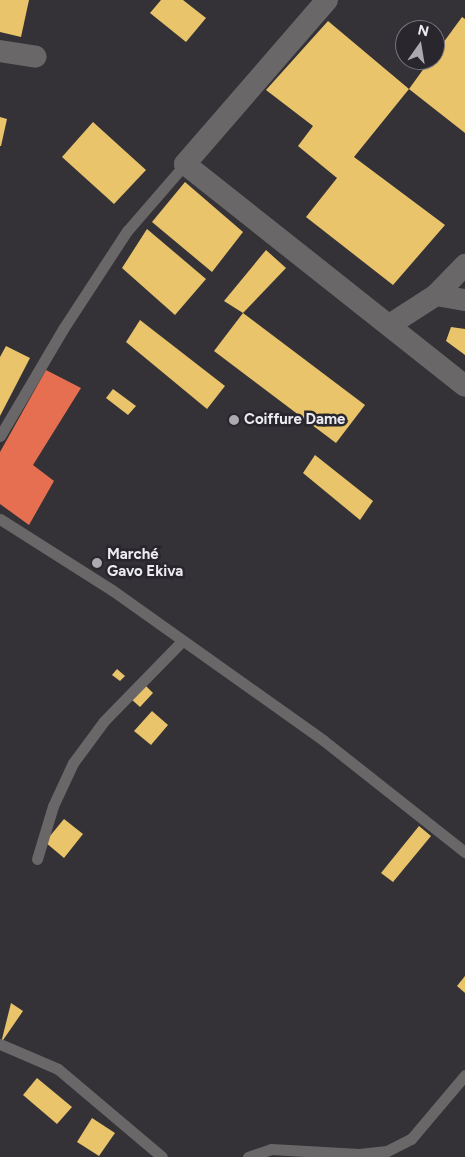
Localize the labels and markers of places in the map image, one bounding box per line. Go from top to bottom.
place label: Coiffure Dame [244,411,345,429]
marker: Coiffure Dame [228,414,240,426]
place label: Marché Gavo Ekiva [107,545,183,580]
marker: Marché Gavo Ekiva [91,557,103,569]

